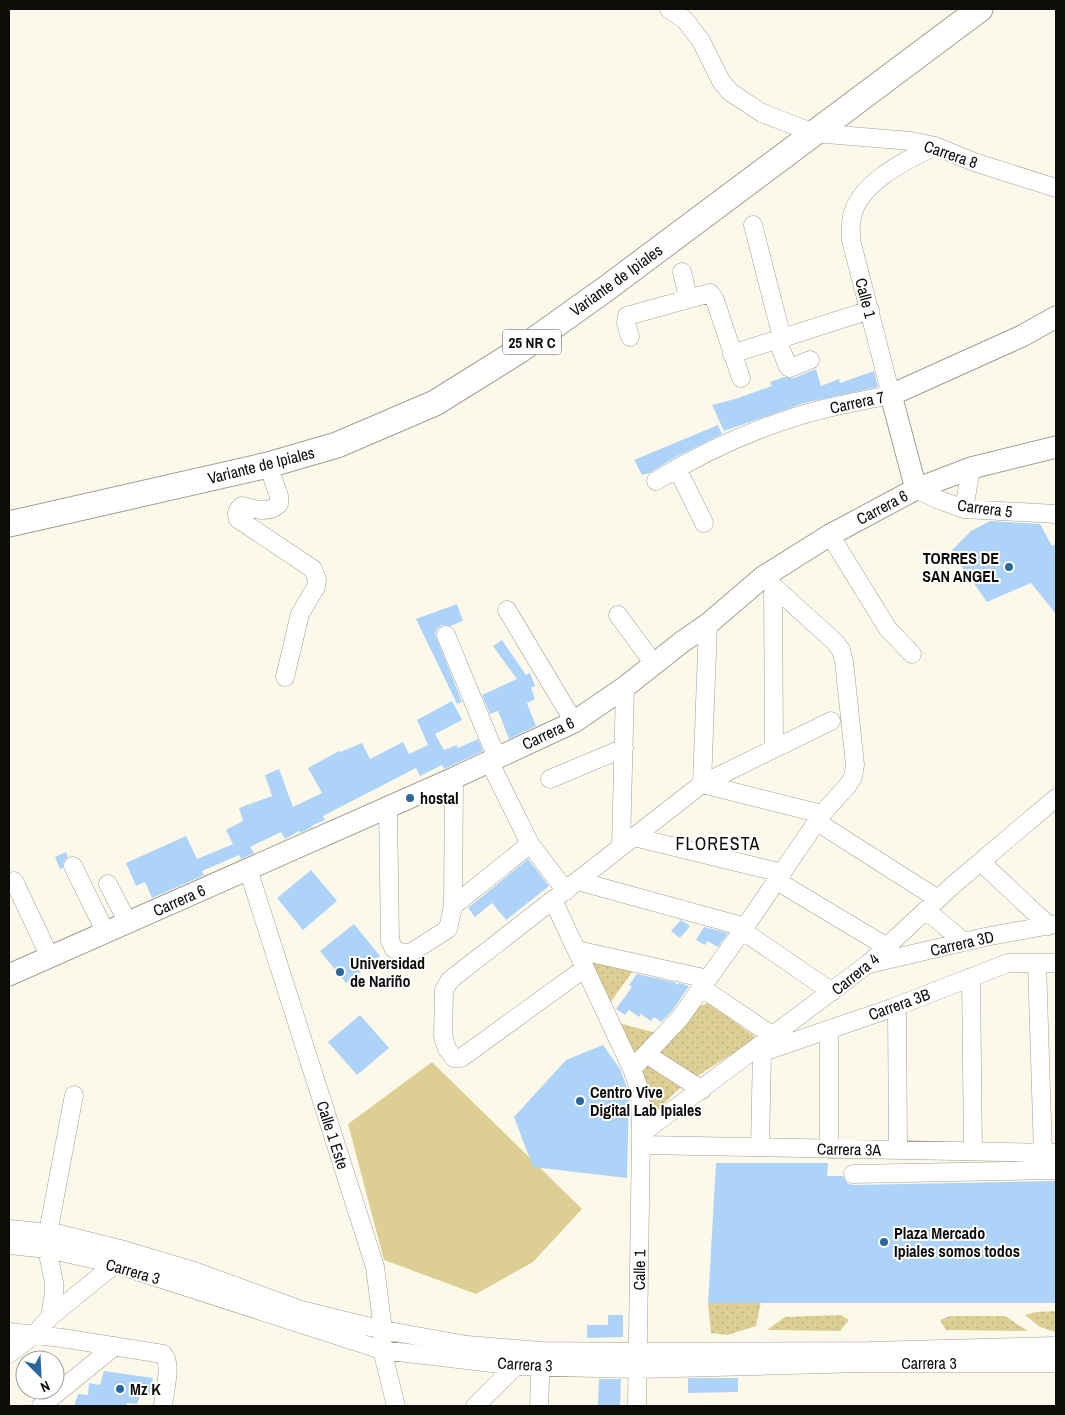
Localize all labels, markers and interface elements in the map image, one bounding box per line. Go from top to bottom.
street label: Carrera 8 [921,135,981,173]
street label: Variante de Ipiales [565,239,667,321]
street label: Calle 1 [850,275,882,321]
road number: 25 NR C [503,330,561,354]
street label: Carrera 7 [828,385,886,419]
street label: Variante de Ipiales [205,441,317,489]
street label: Carrera 6 [852,484,912,530]
street label: Carrera 5 [956,494,1014,522]
place label: TORRES DE SAN ANGEL [922,547,999,587]
marker: TORRES DE SAN ANGEL [1003,561,1015,573]
street label: Carrera 6 [518,711,578,755]
place label: hostal [420,787,459,809]
marker: hostal [404,792,416,804]
district label: FLORESTA [676,831,760,856]
street label: Carrera 6 [149,879,209,921]
street label: Carrera 3D [928,925,996,961]
street label: Carrera 4 [827,948,883,1000]
place label: Universidad de Nariño [350,952,425,992]
marker: Universidad de Nariño [334,966,346,978]
street label: Carrera 3B [865,983,933,1025]
place label: Centro Vive Digital Lab Ipiales [590,1081,702,1121]
marker: Centro Vive Digital Lab Ipiales [574,1095,586,1107]
street label: Calle 1 Este [312,1098,354,1172]
street label: Carrera 3A [817,1137,882,1161]
place label: Plaza Mercado Ipiales somos todos [894,1222,1020,1262]
marker: Plaza Mercado Ipiales somos todos [878,1236,890,1248]
street label: Calle 1 [628,1249,650,1291]
street label: Carrera 3 [103,1253,163,1289]
north arrow [15,1350,65,1400]
street label: Carrera 3 [497,1352,553,1376]
street label: Carrera 3 [901,1352,957,1374]
text: N [38,1377,53,1397]
place label: Mz K [130,1378,161,1400]
marker: Mz K [114,1383,126,1395]

